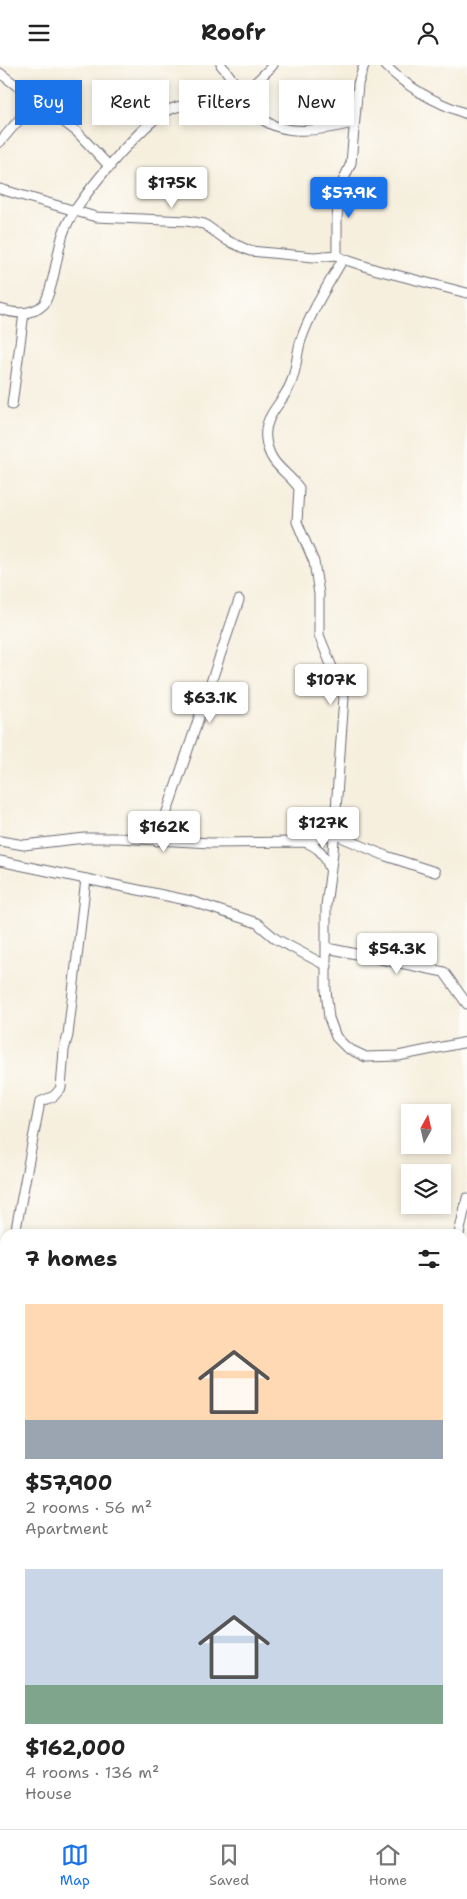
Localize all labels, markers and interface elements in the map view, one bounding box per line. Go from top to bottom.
text: Roofr [201,18,266,47]
icon: menu [25,19,53,47]
icon: person [414,19,442,47]
chip: Buy [15,80,82,125]
chip: Rent [92,80,169,125]
chip: Filters [179,80,269,125]
chip: New [279,80,354,125]
pin: $175K [137,167,207,209]
text: $175K [147,172,197,193]
pin: $57.9K [308,177,390,219]
text: $57.9K [321,182,377,203]
pin: $107K [296,663,366,706]
text: $107K [306,669,356,690]
pin: $63.1K [169,681,251,724]
text: $63.1K [183,687,237,708]
pin: $127K [288,807,358,849]
pin: $162K [129,811,199,853]
text: $127K [298,812,348,833]
text: $162K [139,816,189,837]
pin: $54.3K [356,933,438,975]
text: $54.3K [368,938,426,959]
north arrow [401,1104,451,1154]
map controls [401,1104,451,1214]
button: layers [401,1164,451,1214]
text: 7 homes [25,1245,117,1273]
icon: filters [415,1245,443,1273]
icon: home [189,1337,279,1427]
text: $57,900 [25,1469,112,1497]
text: 2 rooms · 56 m² [25,1497,152,1518]
text: Apartment [25,1518,108,1539]
icon: home [189,1602,279,1692]
text: $162,000 [25,1734,126,1762]
text: 4 rooms · 136 m² [25,1762,159,1783]
text: House [25,1783,72,1804]
tab: Map [60,1841,90,1889]
tab: Saved [209,1841,249,1889]
tab: Home [369,1841,407,1889]

